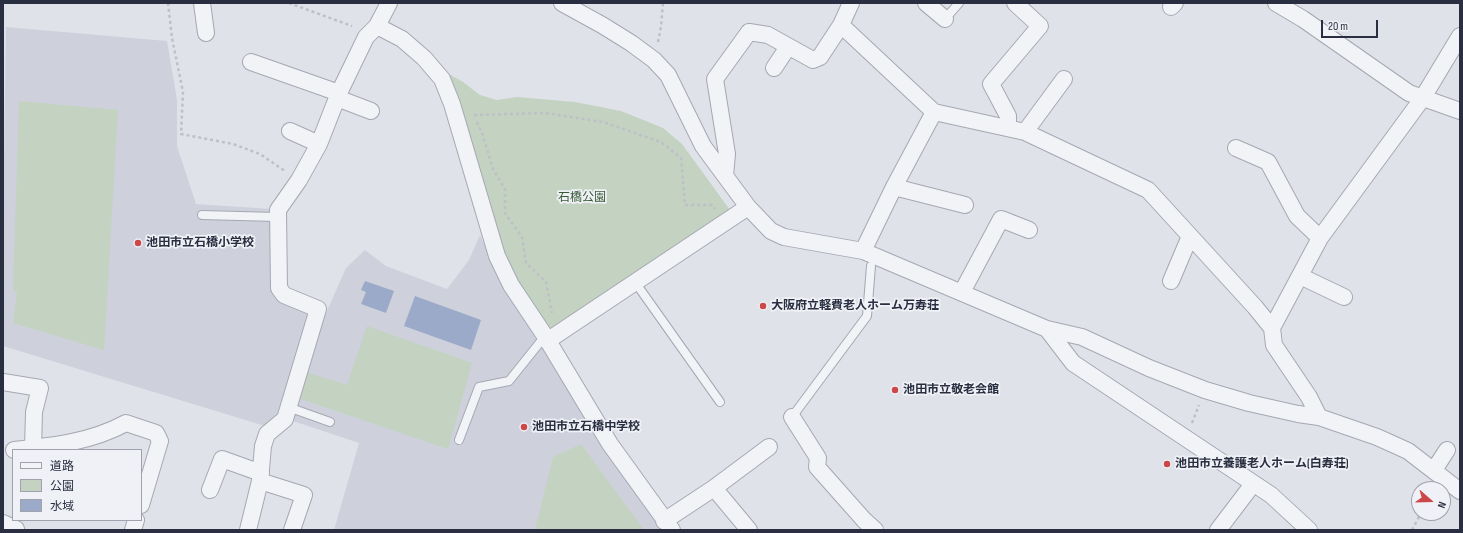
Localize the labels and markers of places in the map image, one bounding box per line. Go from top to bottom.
place label: 池田市立石橋小学校 [146,236,254,250]
marker: 池田市立石橋小学校 [133,238,143,248]
place label: 大阪府立軽費老人ホーム万寿荘 [771,299,939,313]
marker: 大阪府立軽費老人ホーム万寿荘 [758,301,768,311]
place label: 池田市立敬老会館 [903,383,999,397]
marker: 池田市立敬老会館 [890,385,900,395]
place label: 池田市立石橋中学校 [532,420,640,434]
marker: 池田市立石橋中学校 [519,422,529,432]
place label: 池田市立養護老人ホーム(白寿荘) [1175,457,1349,471]
marker: 池田市立養護老人ホーム(白寿荘) [1162,459,1172,469]

